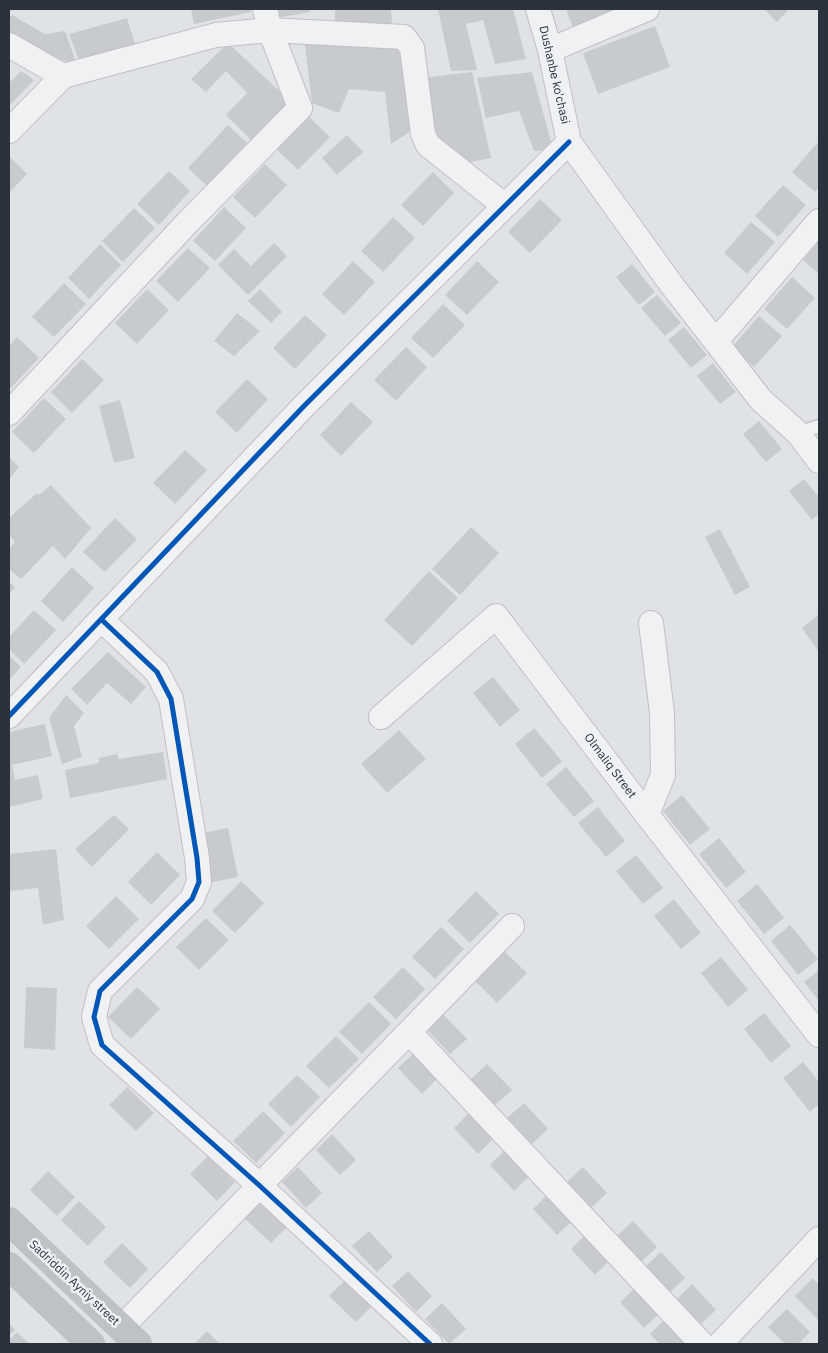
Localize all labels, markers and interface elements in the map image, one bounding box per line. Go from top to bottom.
street label: Dushanbe ko'chasi [536,24,572,126]
street label: Olmaliq Street [581,731,639,801]
street label: Sadriddin Ayniy street [26,1237,122,1329]

